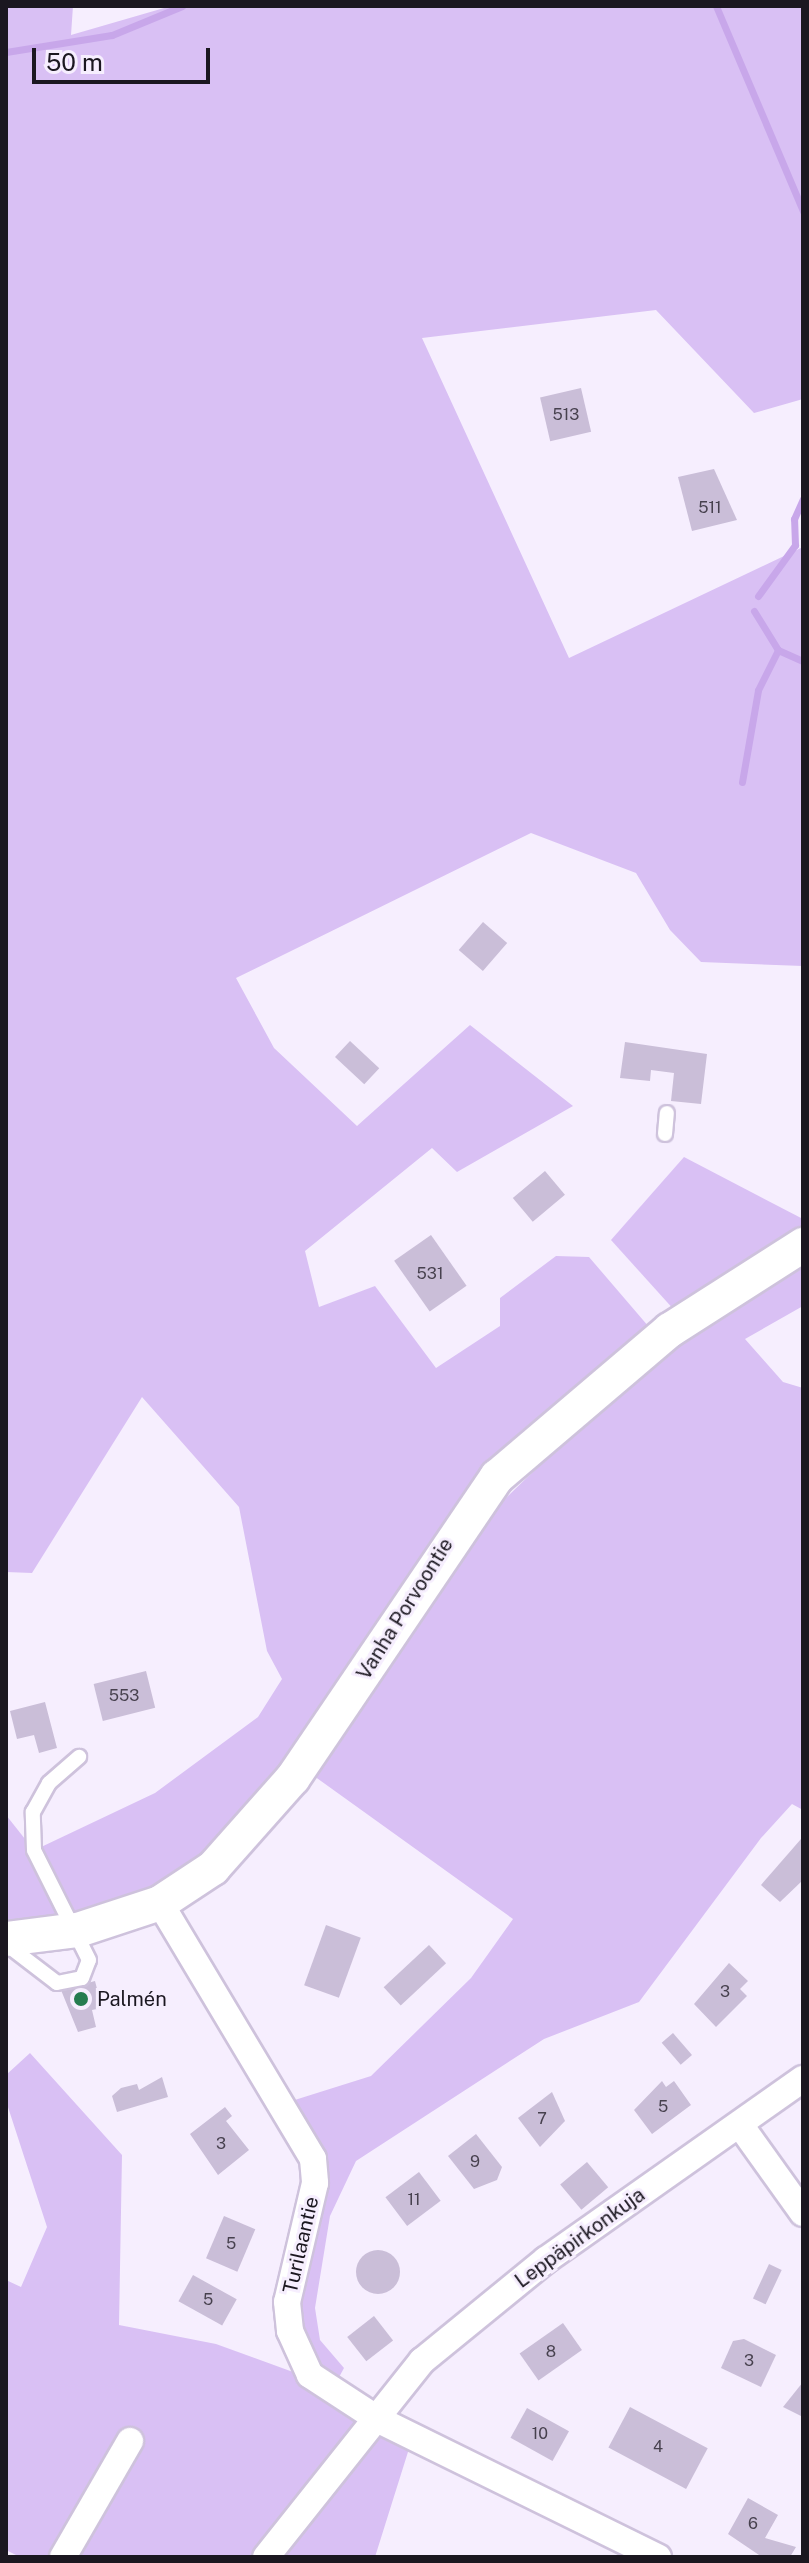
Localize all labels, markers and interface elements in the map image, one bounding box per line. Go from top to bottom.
scale bar [36,32,214,82]
text: 50 m [46,48,103,76]
house number: 513 [553,405,579,425]
house number: 511 [698,498,722,518]
house number: 531 [417,1264,443,1284]
street label: Vanha Porvoontie [352,1534,458,1684]
house number: 553 [109,1686,139,1706]
house number: 3 [720,1982,730,2002]
place label: Palmén [97,1987,167,2011]
marker: Palmén [72,1990,90,2008]
house number: 5 [658,2097,668,2117]
house number: 7 [537,2109,547,2129]
house number: 3 [216,2134,226,2154]
house number: 9 [470,2152,480,2172]
street label: Leppäpirkonkuja [510,2183,650,2293]
house number: 11 [407,2190,421,2210]
street label: Turilaantie [278,2194,324,2296]
house number: 5 [226,2234,236,2254]
house number: 5 [203,2290,213,2310]
house number: 8 [546,2342,556,2362]
house number: 3 [744,2351,754,2371]
house number: 10 [532,2424,548,2444]
house number: 4 [653,2437,663,2457]
house number: 6 [748,2514,758,2534]

